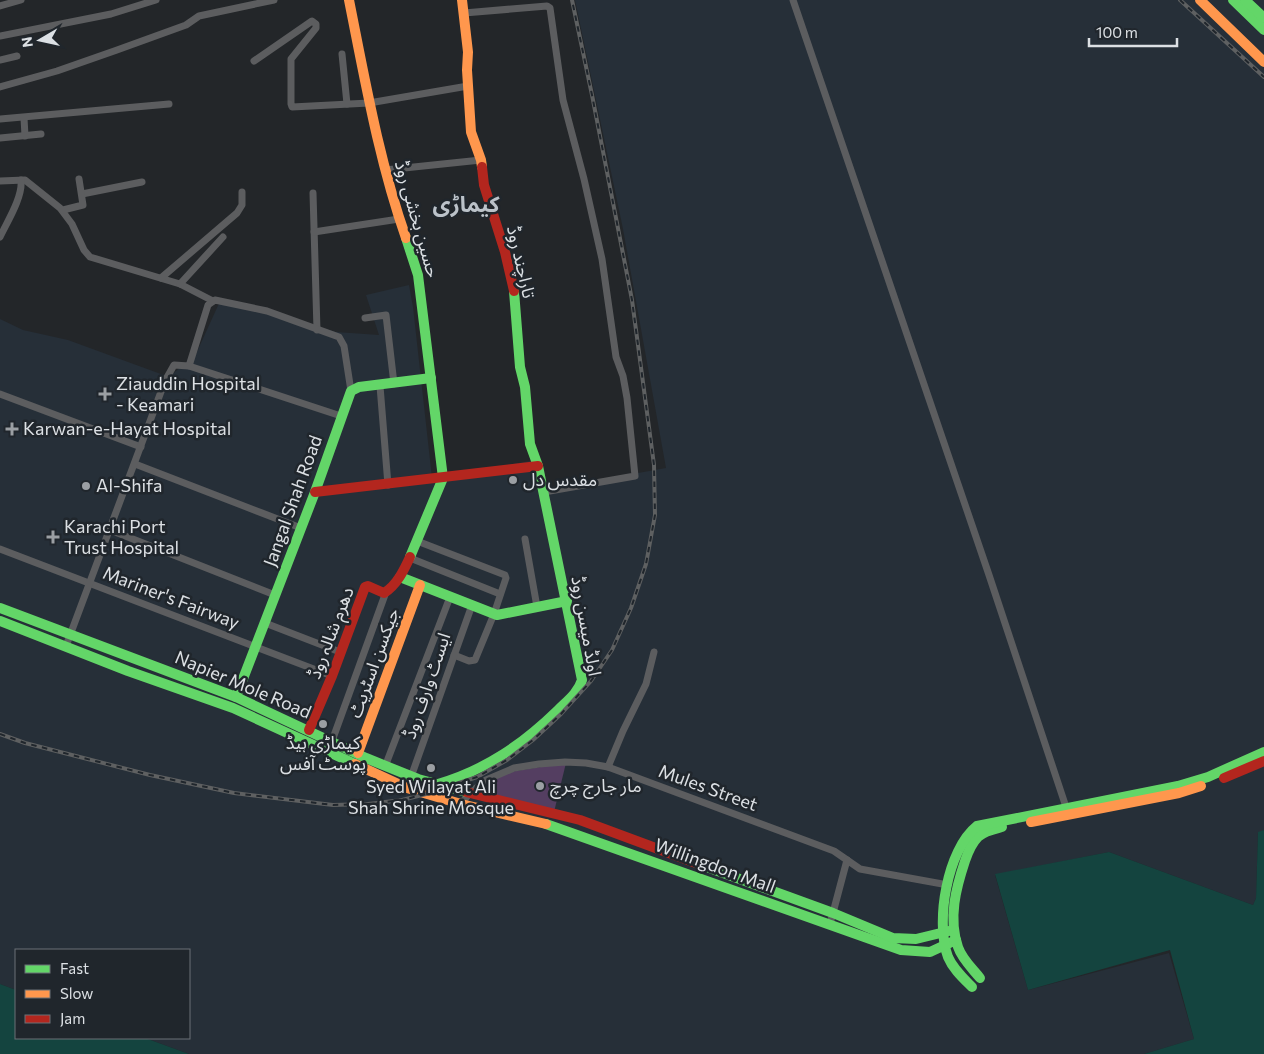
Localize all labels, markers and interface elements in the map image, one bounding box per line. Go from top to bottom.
north arrow [15,15,65,65]
scale bar [1089,15,1176,47]
text: 100 m [1096,23,1138,41]
text: N [17,36,36,49]
street label: حسین بخشی روڈ [390,158,445,280]
district label: کیماڑی [433,190,500,218]
street label: تاراچند روڈ [502,223,541,301]
place label: Ziauddin Hospital - Keamari [116,372,260,415]
marker: Ziauddin Hospital - Keamari [98,387,112,401]
place label: Karwan-e-Hayat Hospital [23,417,231,439]
marker: Karwan-e-Hayat Hospital [5,422,19,436]
street label: Jangal Shah Road [258,432,326,569]
place label: مقدس دل [523,468,597,491]
place label: Al-Shifa [96,474,162,496]
marker: مقدس دل [507,474,519,486]
marker: Al-Shifa [80,480,92,492]
place label: Karachi Port Trust Hospital [64,515,179,558]
marker: Karachi Port Trust Hospital [46,530,60,544]
street label: Mariner's Fairway [100,561,243,633]
street label: اولڈ میسن روڈ [566,574,607,678]
street label: دھرم شالہ روڈ [302,584,361,683]
street label: جیکسن اسٹریٹ [343,605,404,721]
street label: ایسٹ وارف روڈ [398,630,455,742]
street label: Napier Mole Road [172,645,315,723]
marker: کیماڑی ہیڈ پوسٹ آفس [317,718,329,730]
place label: کیماڑی ہیڈ پوسٹ آفس [280,731,366,775]
street label: Mules Street [656,759,761,815]
marker: Syed Wilayat Ali Shah Shrine Mosque [425,762,437,774]
place label: مار جارج چرچ [550,774,642,799]
place label: Syed Wilayat Ali Shah Shrine Mosque [348,775,514,818]
marker: مار جارج چرچ [534,780,546,792]
street label: Willingdon Mall [652,833,779,897]
legend [15,949,190,1039]
text: Fast [60,959,89,977]
text: Slow [60,984,93,1002]
text: Jam [60,1009,85,1027]

